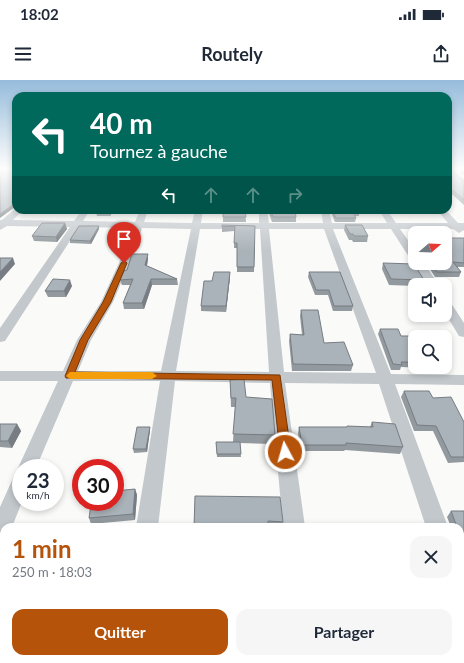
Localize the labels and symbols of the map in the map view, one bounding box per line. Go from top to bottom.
pin [107,222,141,263]
north arrow [408,226,452,270]
position arrow [264,431,306,473]
speed limit sign: 30 [72,459,124,511]

